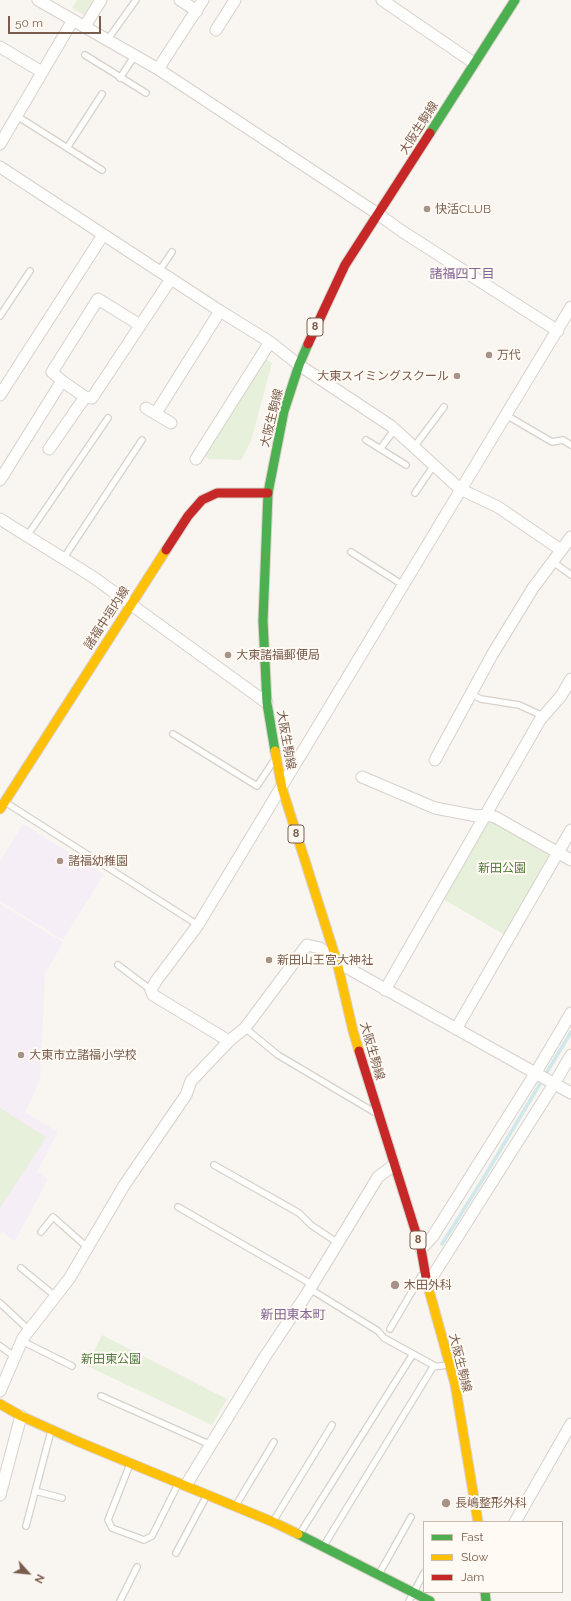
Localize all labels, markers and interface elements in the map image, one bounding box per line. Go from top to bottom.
scale bar [10,8,103,34]
text: 50 m [15,16,43,30]
street label: 大阪生駒線 [397,99,441,157]
place label: 快活CLUB [435,202,491,216]
marker: 快活CLUB [422,204,432,214]
district label: 諸福四丁目 [430,266,494,282]
road number: 8 [307,318,323,336]
place label: 万代 [497,348,521,362]
marker: 万代 [484,350,494,360]
place label: 大東スイミングスクール [317,369,449,383]
marker: 大東スイミングスクール [452,371,462,381]
street label: 大阪生駒線 [258,387,286,449]
street label: 諸福中垣内線 [81,584,133,652]
place label: 大東諸福郵便局 [236,648,320,662]
marker: 大東諸福郵便局 [223,650,233,660]
street label: 大阪生駒線 [274,709,298,771]
road number: 8 [288,825,304,843]
place label: 諸福幼稚園 [68,854,128,868]
marker: 諸福幼稚園 [55,856,65,866]
park label: 新田公園 [478,861,526,875]
place label: 新田山王宮大神社 [277,953,373,967]
marker: 新田山王宮大神社 [264,955,274,965]
street label: 大阪生駒線 [357,1020,387,1082]
place label: 大東市立諸福小学校 [29,1048,137,1062]
marker: 大東市立諸福小学校 [16,1050,26,1060]
road number: 8 [410,1231,426,1249]
place label: 木田外科 [404,1278,452,1292]
marker: 木田外科 [389,1279,401,1291]
district label: 新田東本町 [261,1307,325,1323]
street label: 大阪生駒線 [446,1332,474,1394]
park label: 新田東公園 [81,1352,141,1366]
place label: 長嶋整形外科 [455,1496,527,1510]
marker: 長嶋整形外科 [440,1497,452,1509]
legend [423,1521,563,1593]
text: Fast [461,1530,484,1544]
text: Slow [461,1550,488,1564]
north arrow [8,1553,48,1593]
text: Jam [461,1570,484,1584]
text: N [31,1572,47,1585]

